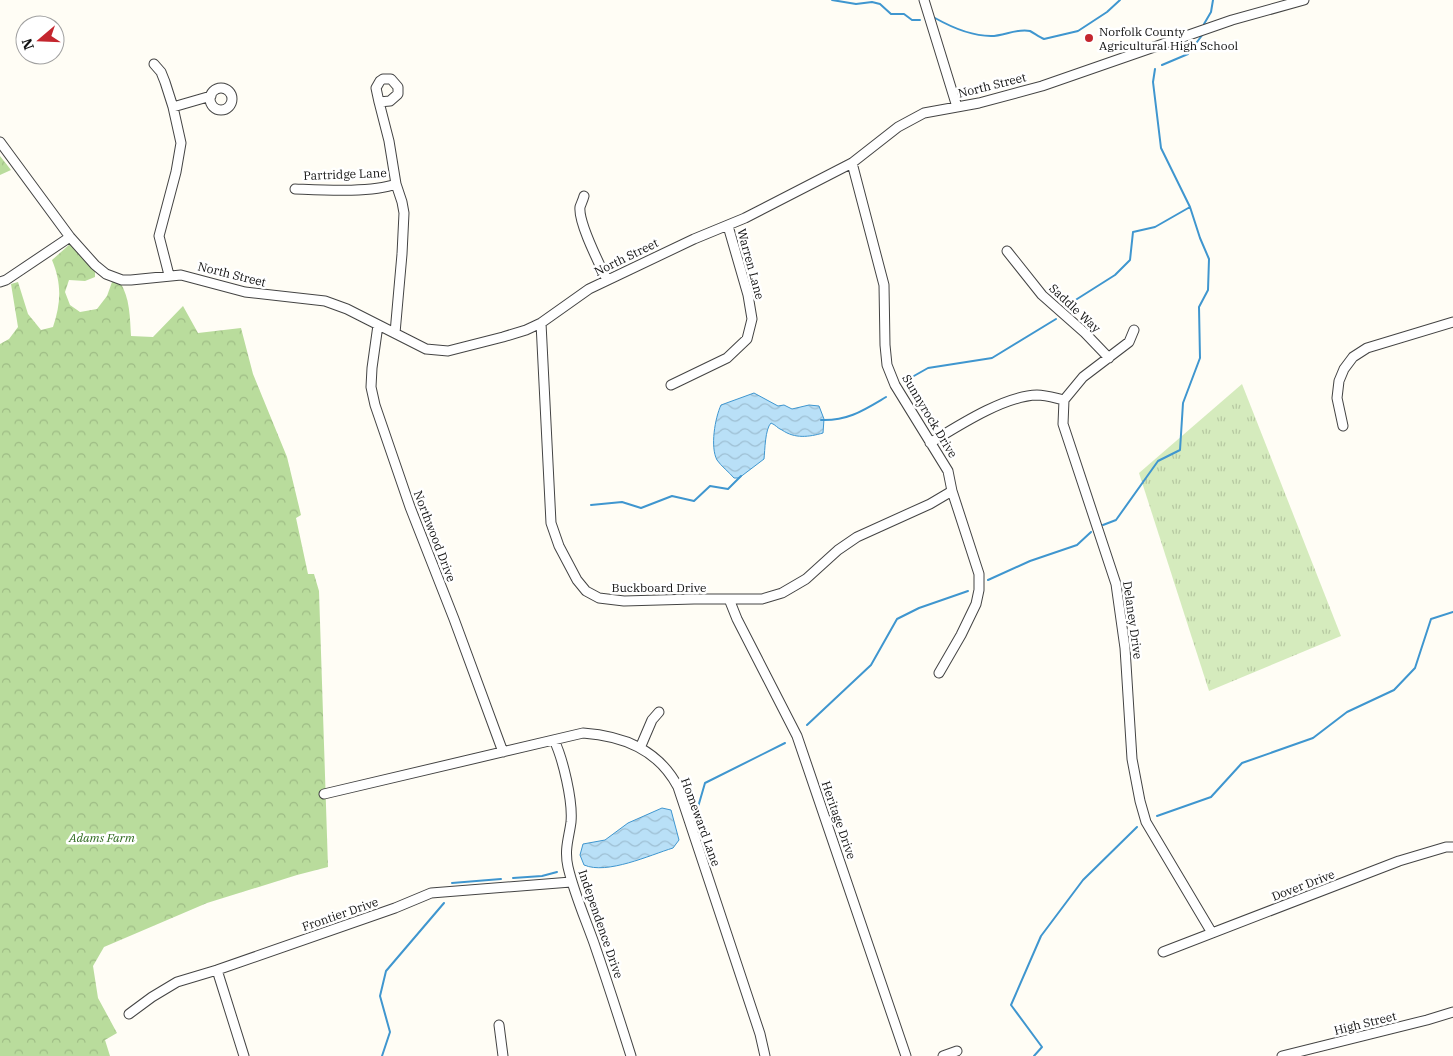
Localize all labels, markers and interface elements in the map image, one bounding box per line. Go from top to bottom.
north arrow [15,15,65,65]
place label: Norfolk County Agricultural High School [1099,24,1238,53]
marker: Norfolk County Agricultural High School [1083,32,1095,44]
text: N [17,36,38,52]
street label: North Street [956,69,1028,101]
street label: Partridge Lane [303,165,387,183]
street label: Warren Lane [734,227,768,301]
street label: North Street [591,235,661,279]
street label: North Street [196,258,268,290]
street label: Saddle Way [1046,280,1104,336]
street label: Sunnyrock Drive [899,372,961,460]
street label: Northwood Drive [411,488,459,584]
street label: Buckboard Drive [612,580,706,595]
street label: Delaney Drive [1120,580,1146,660]
street label: Homeward Lane [678,776,724,868]
street label: Heritage Drive [819,779,859,861]
park label: Adams Farm [68,830,135,845]
street label: Dover Drive [1269,866,1337,904]
street label: Independence Drive [575,868,627,980]
street label: Frontier Drive [300,894,380,934]
street label: High Street [1332,1008,1398,1038]

